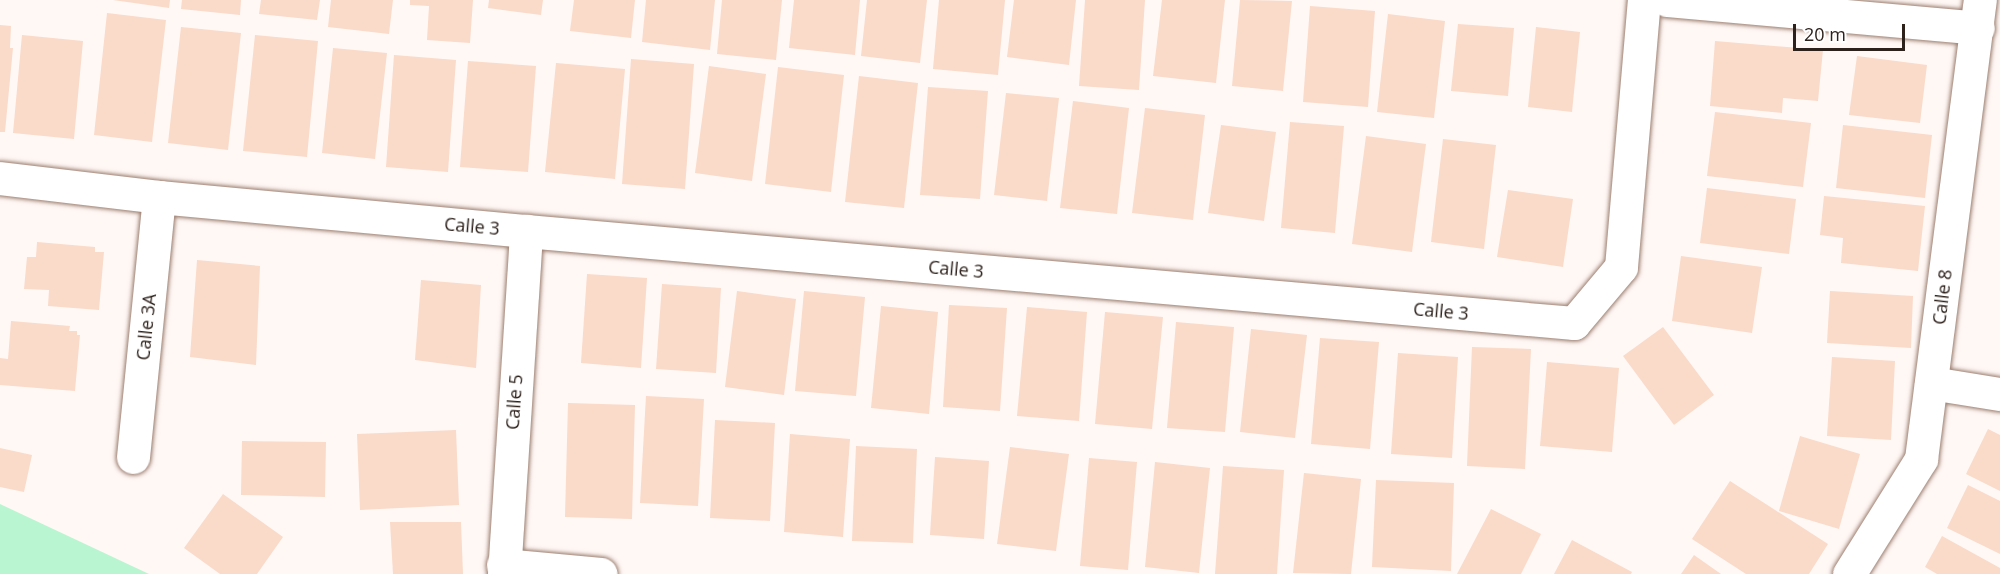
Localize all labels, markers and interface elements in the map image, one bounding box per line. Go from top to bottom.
scale bar [1796,12,1908,50]
text: 20 m [1804,22,1846,46]
street label: Calle 3 [443,213,501,239]
street label: Calle 3 [927,256,985,282]
street label: Calle 8 [1928,268,1956,326]
street label: Calle 3A [132,293,160,361]
street label: Calle 3 [1412,298,1470,324]
street label: Calle 5 [501,374,527,430]

